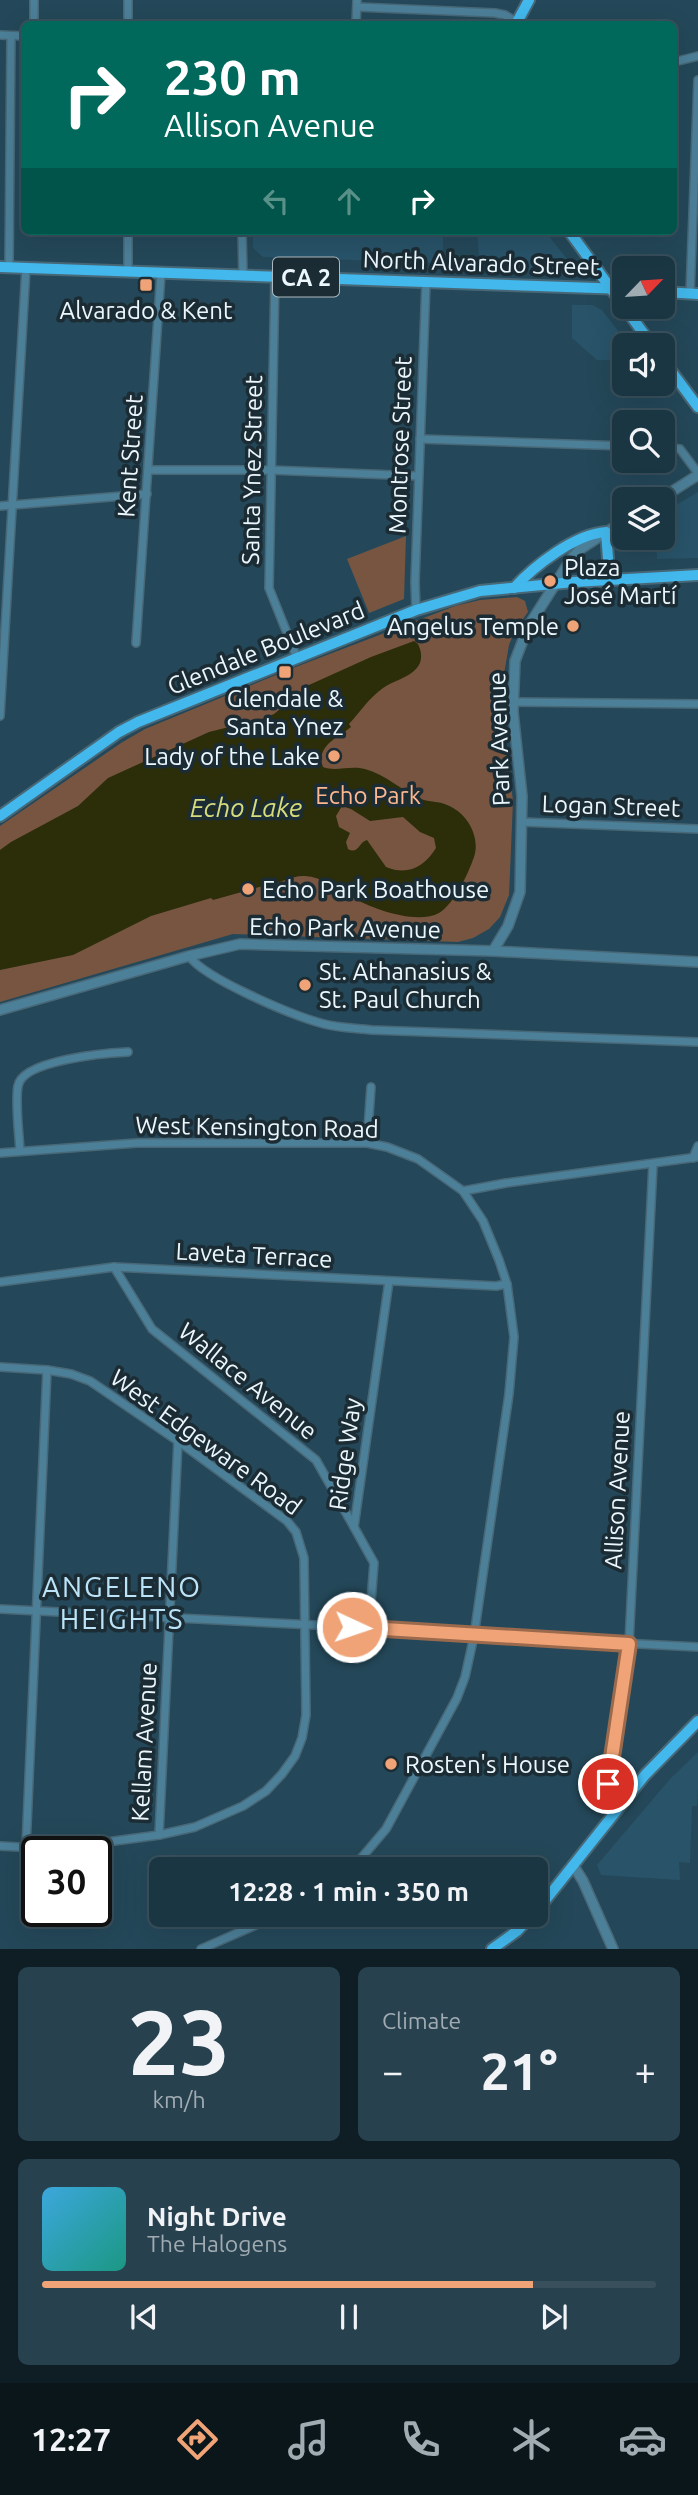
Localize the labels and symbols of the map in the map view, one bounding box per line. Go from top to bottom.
street label: North Alvarado Street [362,245,600,281]
north arrow [612,256,676,318]
road number: CA 2 [273,258,339,296]
marker: Alvarado & Kent [138,277,154,293]
place label: Alvarado & Kent [60,297,233,324]
street label: Montrose Street [383,355,417,534]
street label: Santa Ynez Street [237,374,267,565]
street label: Kent Street [112,393,148,518]
place label: Plaza José Martí [564,554,678,609]
marker: Plaza José Martí [542,573,558,589]
street label: Glendale Boulevard [163,596,369,700]
place label: Angelus Temple [387,613,559,640]
marker: Angelus Temple [565,618,581,634]
marker: Glendale & Santa Ynez [277,664,293,680]
street label: Park Avenue [483,672,515,806]
place label: Glendale & Santa Ynez [226,685,344,740]
place label: Lady of the Lake [144,743,320,770]
marker: Lady of the Lake [326,748,342,764]
park label: Echo Park [315,782,421,809]
street label: Logan Street [541,790,681,822]
water label: Echo Lake [190,793,302,822]
place label: Echo Park Boathouse [262,876,489,903]
marker: Echo Park Boathouse [240,881,256,897]
street label: Echo Park Avenue [249,913,441,943]
place label: St. Athanasius & St. Paul Church [319,958,492,1013]
marker: St. Athanasius & St. Paul Church [297,977,313,993]
street label: West Kensington Road [135,1111,379,1143]
street label: Laveta Terrace [175,1237,333,1273]
street label: Wallace Avenue [174,1317,322,1445]
street label: West Edgeware Road [105,1364,307,1520]
street label: Ridge Way [324,1396,366,1512]
street label: Allison Avenue [599,1410,635,1570]
district label: ANGELENO HEIGHTS [42,1571,202,1634]
position arrow [315,1590,389,1664]
street label: Kellam Avenue [126,1662,162,1822]
place label: Rosten's House [405,1751,570,1778]
pin [578,1754,638,1814]
marker: Rosten's House [383,1756,399,1772]
speed limit sign: 30 [21,1836,112,1927]

